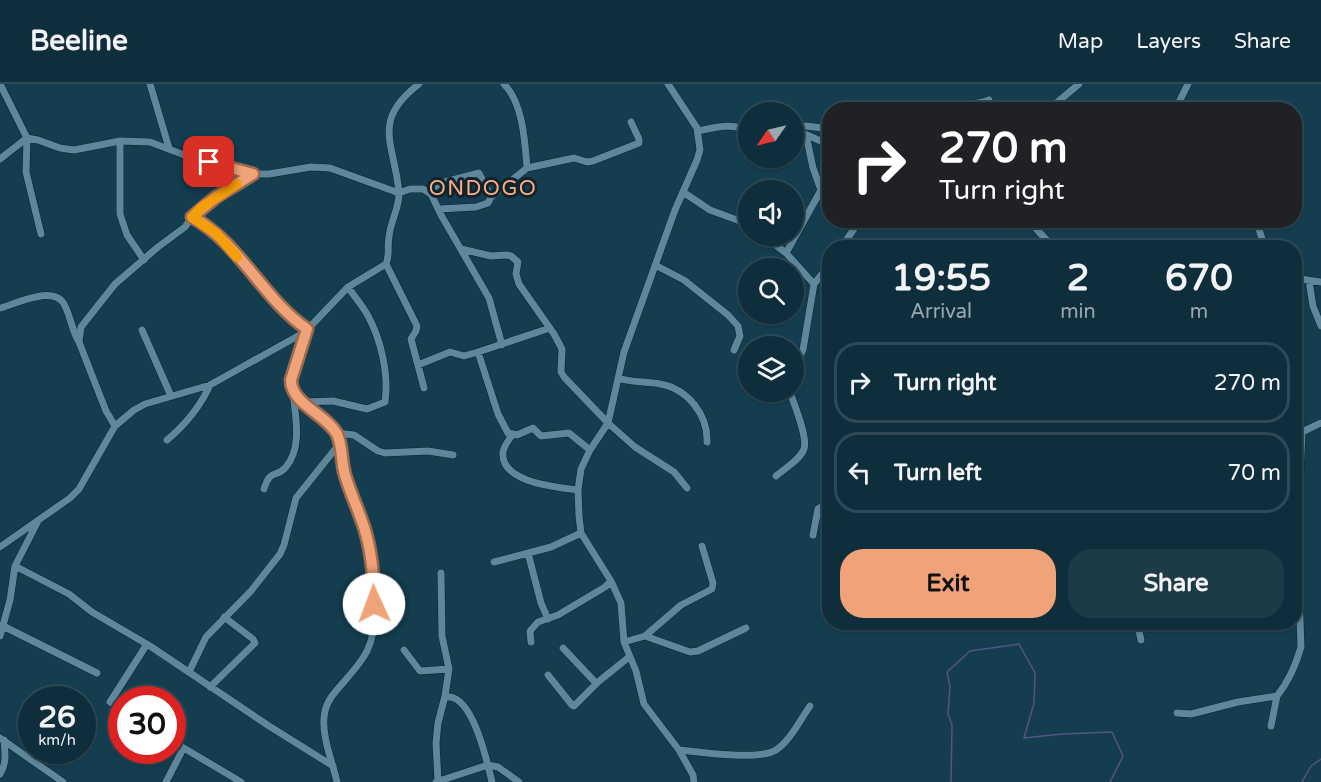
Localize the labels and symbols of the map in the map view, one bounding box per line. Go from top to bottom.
north arrow [738,102,804,168]
pin [183,136,234,187]
district label: ONDOGO [429,176,537,201]
position arrow [342,572,406,636]
speed limit sign: 30 [108,686,186,764]

